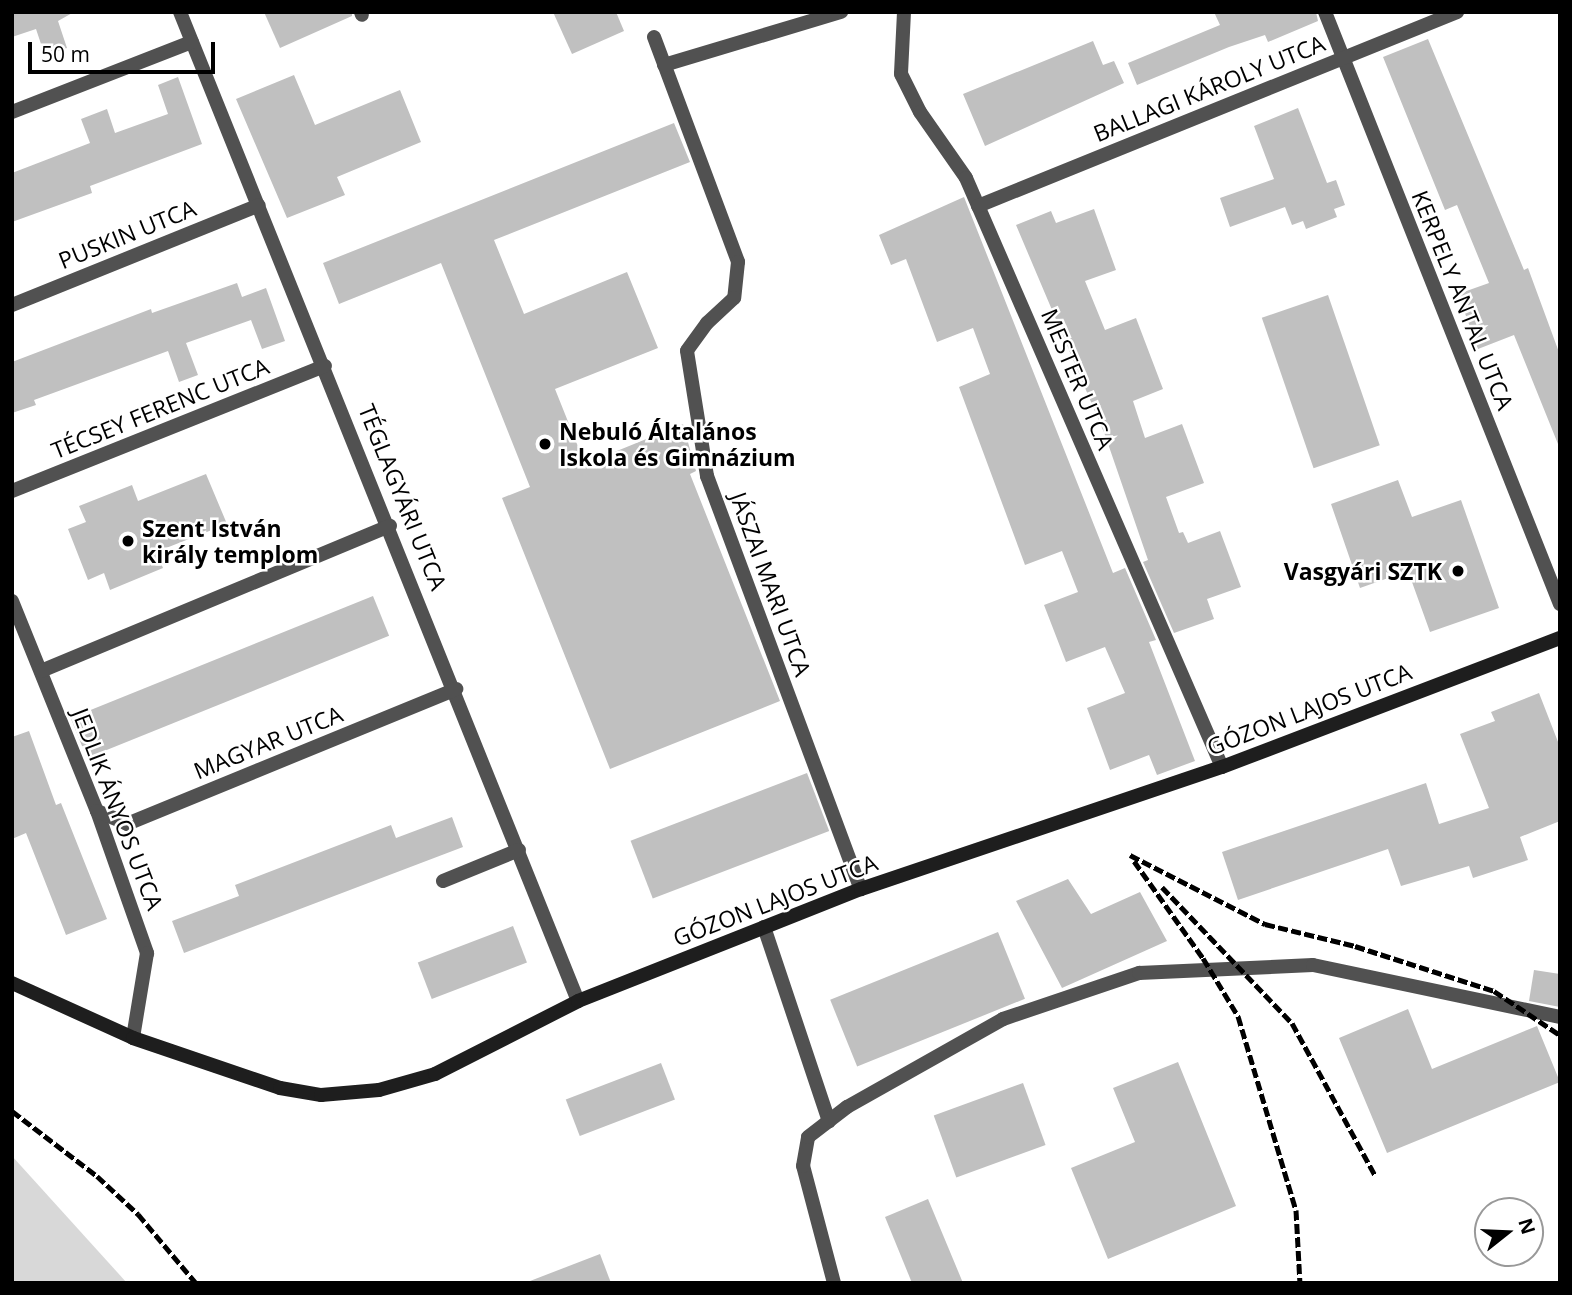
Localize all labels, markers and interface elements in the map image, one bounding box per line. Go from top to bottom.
scale bar [32,28,219,72]
street label: BALLAGI KÁROLY UTCA [1089,29,1329,147]
text: 50 m [41,40,90,68]
street label: KERPELY ANTAL UTCA [1406,186,1520,414]
street label: PUSKIN UTCA [54,194,200,274]
street label: MESTER UTCA [1036,304,1120,454]
street label: TÉCSEY FERENC UTCA [47,352,273,464]
street label: TÉGLAGYÁRI UTCA [353,400,453,594]
place label: Nebuló Általános Iskola és Gimnázium [559,417,796,471]
marker: Nebuló Általános Iskola és Gimnázium [537,436,553,452]
street label: JÁSZAI MARI UTCA [725,488,817,680]
place label: Szent István király templom [142,514,318,568]
marker: Szent István király templom [120,533,136,549]
place label: Vasgyári SZTK [1284,557,1442,585]
marker: Vasgyári SZTK [1448,561,1468,581]
street label: GÓZON LAJOS UTCA [1203,657,1415,761]
street label: MAGYAR UTCA [190,700,346,784]
street label: JEDLIK ÁNYOS UTCA [67,704,169,914]
street label: GÓZON LAJOS UTCA [669,848,881,952]
north arrow [1474,1197,1544,1267]
text: N [1512,1215,1542,1237]

